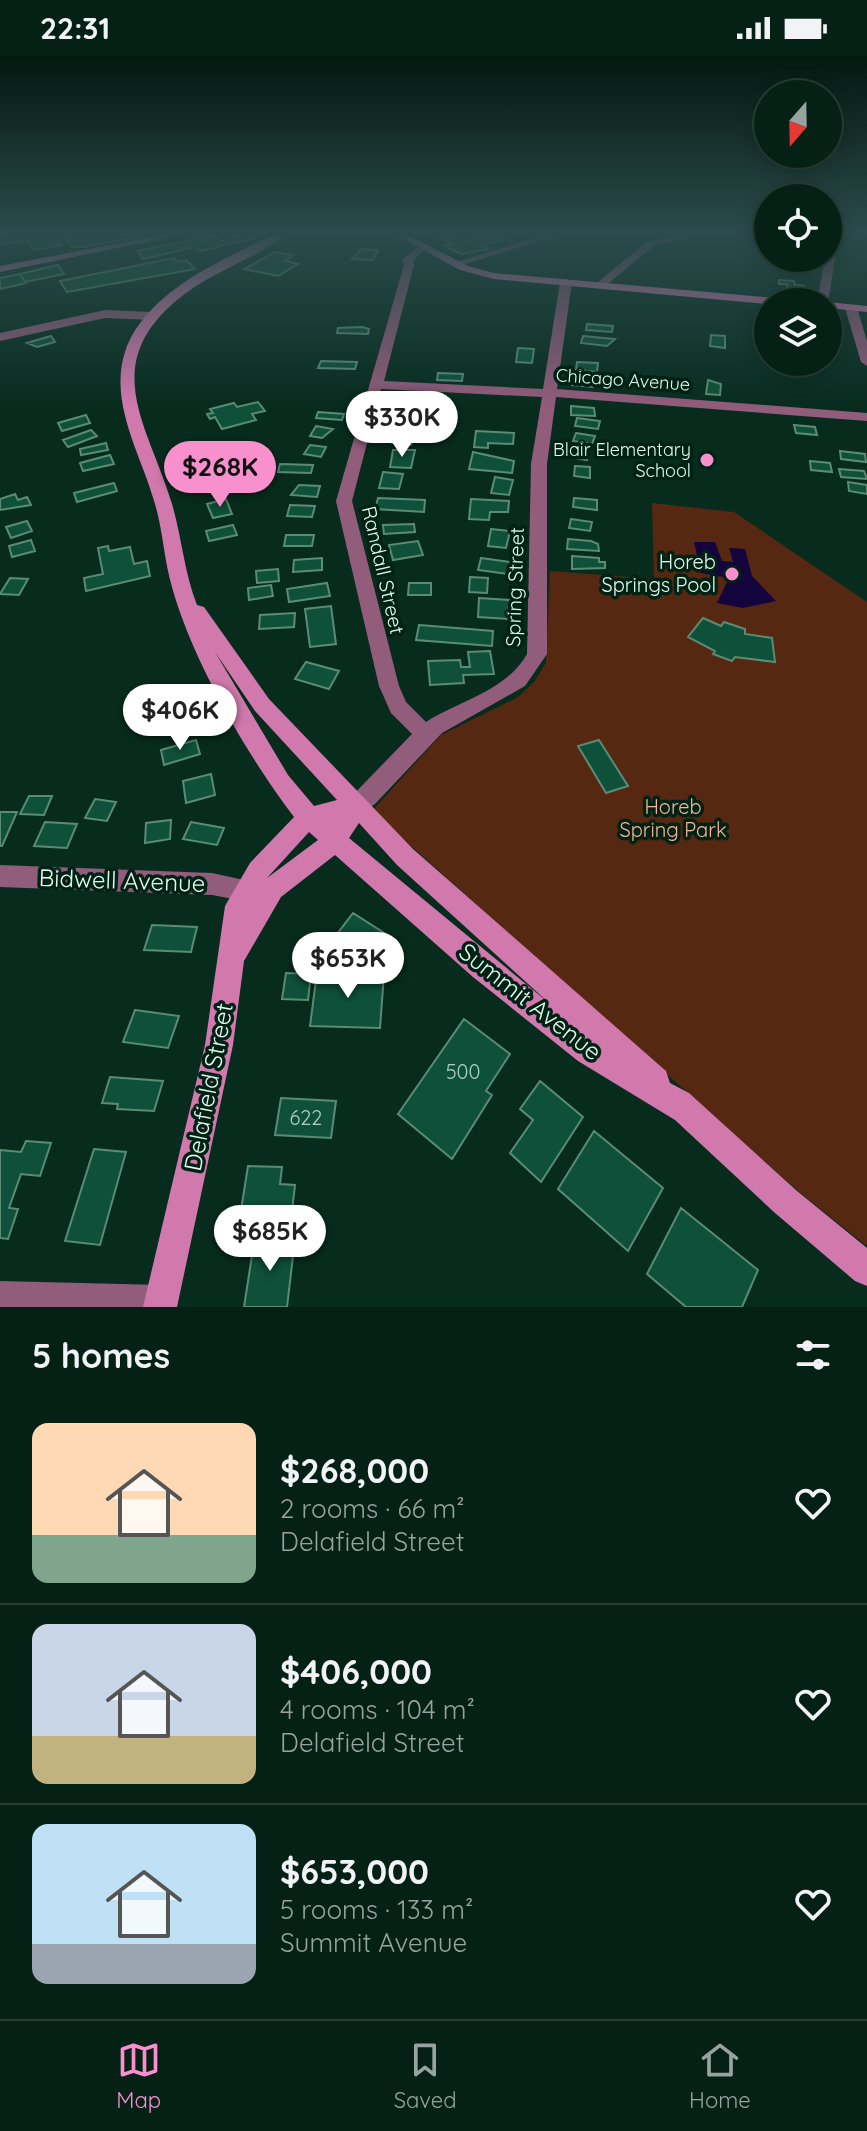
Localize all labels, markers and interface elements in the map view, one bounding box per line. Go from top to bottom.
text: 22:31 [40,9,110,47]
north arrow [754,80,842,168]
map controls [754,80,842,376]
button: locate [754,184,842,272]
button: layers [754,288,842,376]
street label: Chicago Avenue [555,363,691,396]
pin: $330K [346,391,458,459]
text: $330K [364,400,440,433]
place label: Blair Elementary School [553,438,691,482]
pin: $268K [164,441,276,509]
text: $268K [182,450,258,483]
marker: Blair Elementary School [698,451,716,469]
street label: Randall Street [357,503,410,637]
street label: Spring Street [500,527,529,647]
place label: Horeb Springs Pool [602,549,716,597]
marker: Horeb Springs Pool [723,565,741,583]
pin: $406K [124,684,236,752]
text: $406K [141,693,219,726]
park label: Horeb Spring Park [619,794,727,842]
street label: Bidwell Avenue [38,862,206,898]
pin: $653K [292,932,404,1000]
street label: Summit Avenue [453,936,608,1066]
text: $653K [310,941,386,974]
street label: Delafield Street [177,1000,239,1173]
house number: 500 [446,1059,480,1084]
house number: 622 [290,1105,322,1130]
pin: $685K [214,1205,326,1273]
text: $685K [232,1214,308,1247]
icon: filters [791,1333,835,1377]
text: 5 homes [32,1334,170,1377]
text: $268,000 [280,1449,429,1492]
icon: home [96,1455,192,1551]
icon: heart [791,1481,835,1525]
text: 2 rooms · 66 m² [280,1492,465,1525]
text: Delafield Street [280,1525,465,1558]
text: $406,000 [280,1650,432,1693]
icon: home [96,1656,192,1752]
icon: heart [791,1682,835,1726]
text: 4 rooms · 104 m² [280,1693,475,1726]
text: Delafield Street [280,1726,465,1759]
text: $653,000 [280,1850,429,1893]
icon: home [96,1856,192,1952]
icon: heart [791,1882,835,1926]
text: 5 rooms · 133 m² [280,1893,473,1926]
text: Summit Avenue [280,1926,467,1959]
tab: Map [116,2038,161,2114]
tab: Saved [394,2038,456,2114]
tab: Home [689,2038,751,2114]

